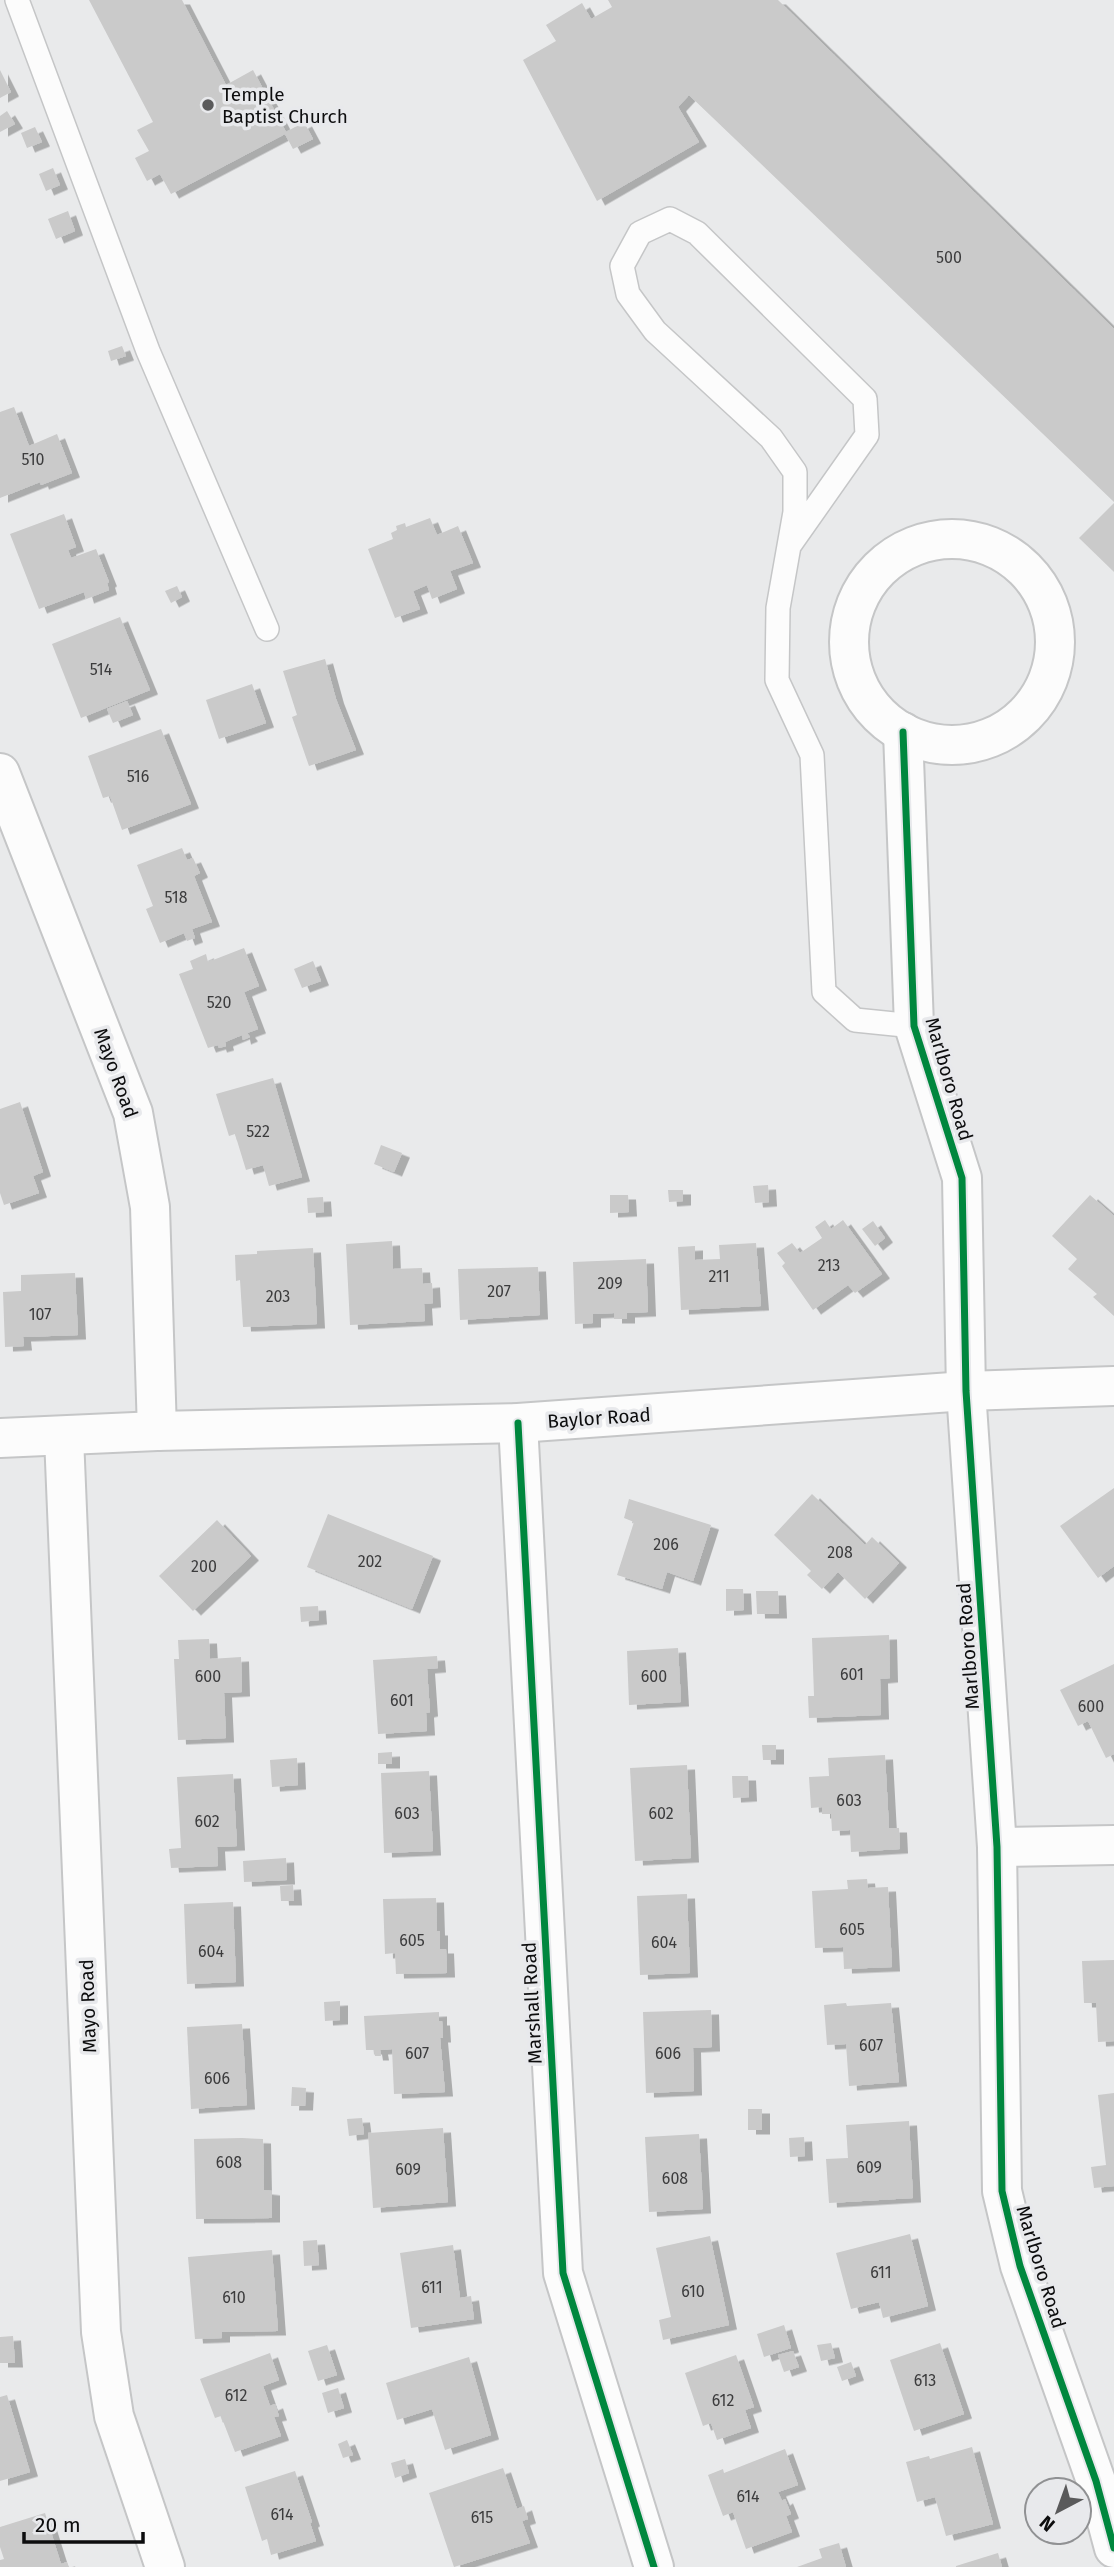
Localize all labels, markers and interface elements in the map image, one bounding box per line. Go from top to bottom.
place label: Temple Baptist Church [222,83,348,128]
marker: Temple Baptist Church [200,97,216,113]
house number: 500 [936,248,962,267]
house number: 510 [21,450,45,469]
house number: 514 [90,660,113,679]
house number: 516 [127,767,149,786]
house number: 518 [165,888,188,907]
house number: 520 [207,993,231,1012]
street label: Marlboro Road [920,1015,978,1143]
street label: Mayo Road [89,1025,143,1121]
house number: 522 [246,1122,270,1141]
house number: 213 [818,1256,840,1275]
house number: 211 [708,1267,730,1286]
house number: 209 [597,1274,623,1293]
house number: 207 [487,1282,511,1301]
house number: 203 [266,1287,290,1306]
house number: 107 [29,1305,51,1324]
street label: Baylor Road [546,1403,652,1433]
house number: 206 [653,1535,679,1554]
house number: 208 [827,1543,853,1562]
house number: 202 [358,1552,382,1571]
house number: 200 [191,1557,217,1576]
street label: Marlboro Road [952,1582,984,1710]
house number: 601 [840,1665,864,1684]
house number: 600 [195,1667,221,1686]
house number: 600 [641,1667,667,1686]
house number: 601 [390,1691,414,1710]
house number: 600 [1078,1697,1104,1716]
house number: 603 [836,1791,862,1810]
house number: 603 [394,1804,420,1823]
house number: 602 [648,1804,674,1823]
house number: 602 [194,1812,220,1831]
house number: 605 [839,1920,865,1939]
house number: 605 [399,1931,425,1950]
house number: 604 [651,1933,677,1952]
street label: Marshall Road [517,1941,547,2065]
house number: 604 [198,1942,224,1961]
street label: Mayo Road [75,1959,101,2053]
house number: 607 [859,2036,883,2055]
house number: 607 [405,2044,429,2063]
house number: 606 [655,2044,681,2063]
house number: 606 [204,2069,230,2088]
house number: 608 [216,2153,242,2172]
house number: 609 [856,2158,882,2177]
house number: 609 [395,2160,421,2179]
house number: 608 [662,2169,688,2188]
street label: Marlboro Road [1011,2203,1071,2331]
house number: 611 [870,2263,892,2282]
house number: 611 [421,2278,443,2297]
house number: 610 [681,2282,705,2301]
house number: 610 [222,2288,246,2307]
house number: 613 [914,2371,936,2390]
house number: 612 [225,2386,247,2405]
house number: 612 [712,2391,734,2410]
north arrow [1023,2476,1093,2546]
house number: 614 [736,2487,760,2506]
scale bar [24,2500,144,2544]
house number: 614 [270,2505,294,2524]
house number: 615 [471,2508,493,2527]
text: N [1035,2511,1059,2536]
text: 20 m [35,2512,81,2538]

